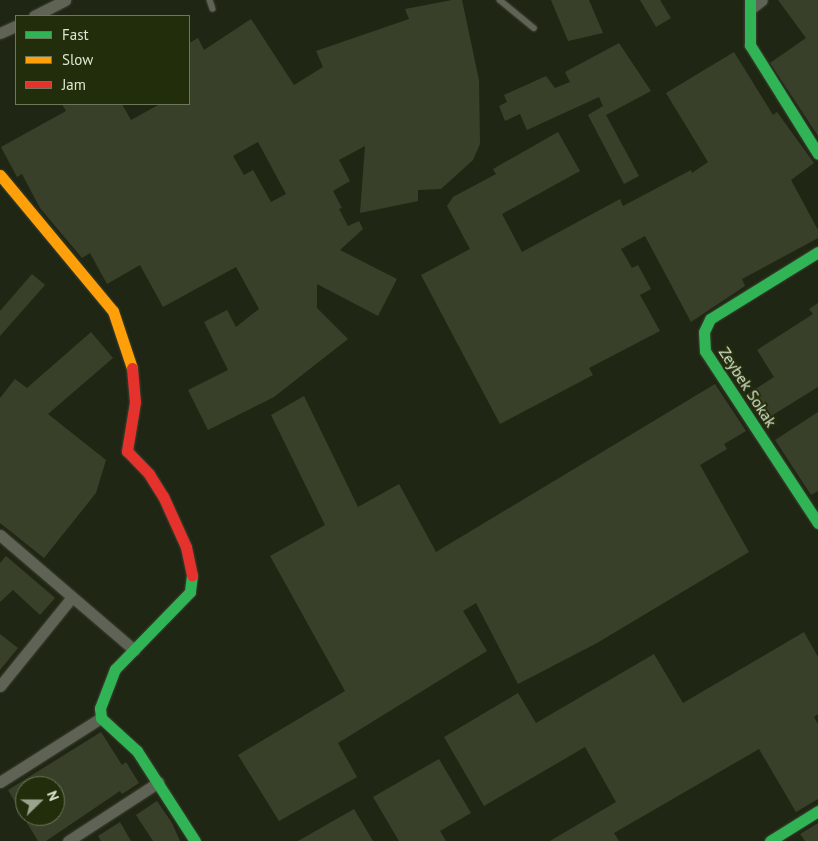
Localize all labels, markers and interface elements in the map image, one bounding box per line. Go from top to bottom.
legend [15,15,190,105]
text: Fast [62,25,89,44]
text: Slow [62,50,93,69]
text: Jam [62,75,86,94]
street label: Zeybek Sokak [715,343,781,431]
north arrow [15,776,65,826]
text: N [43,788,63,803]

